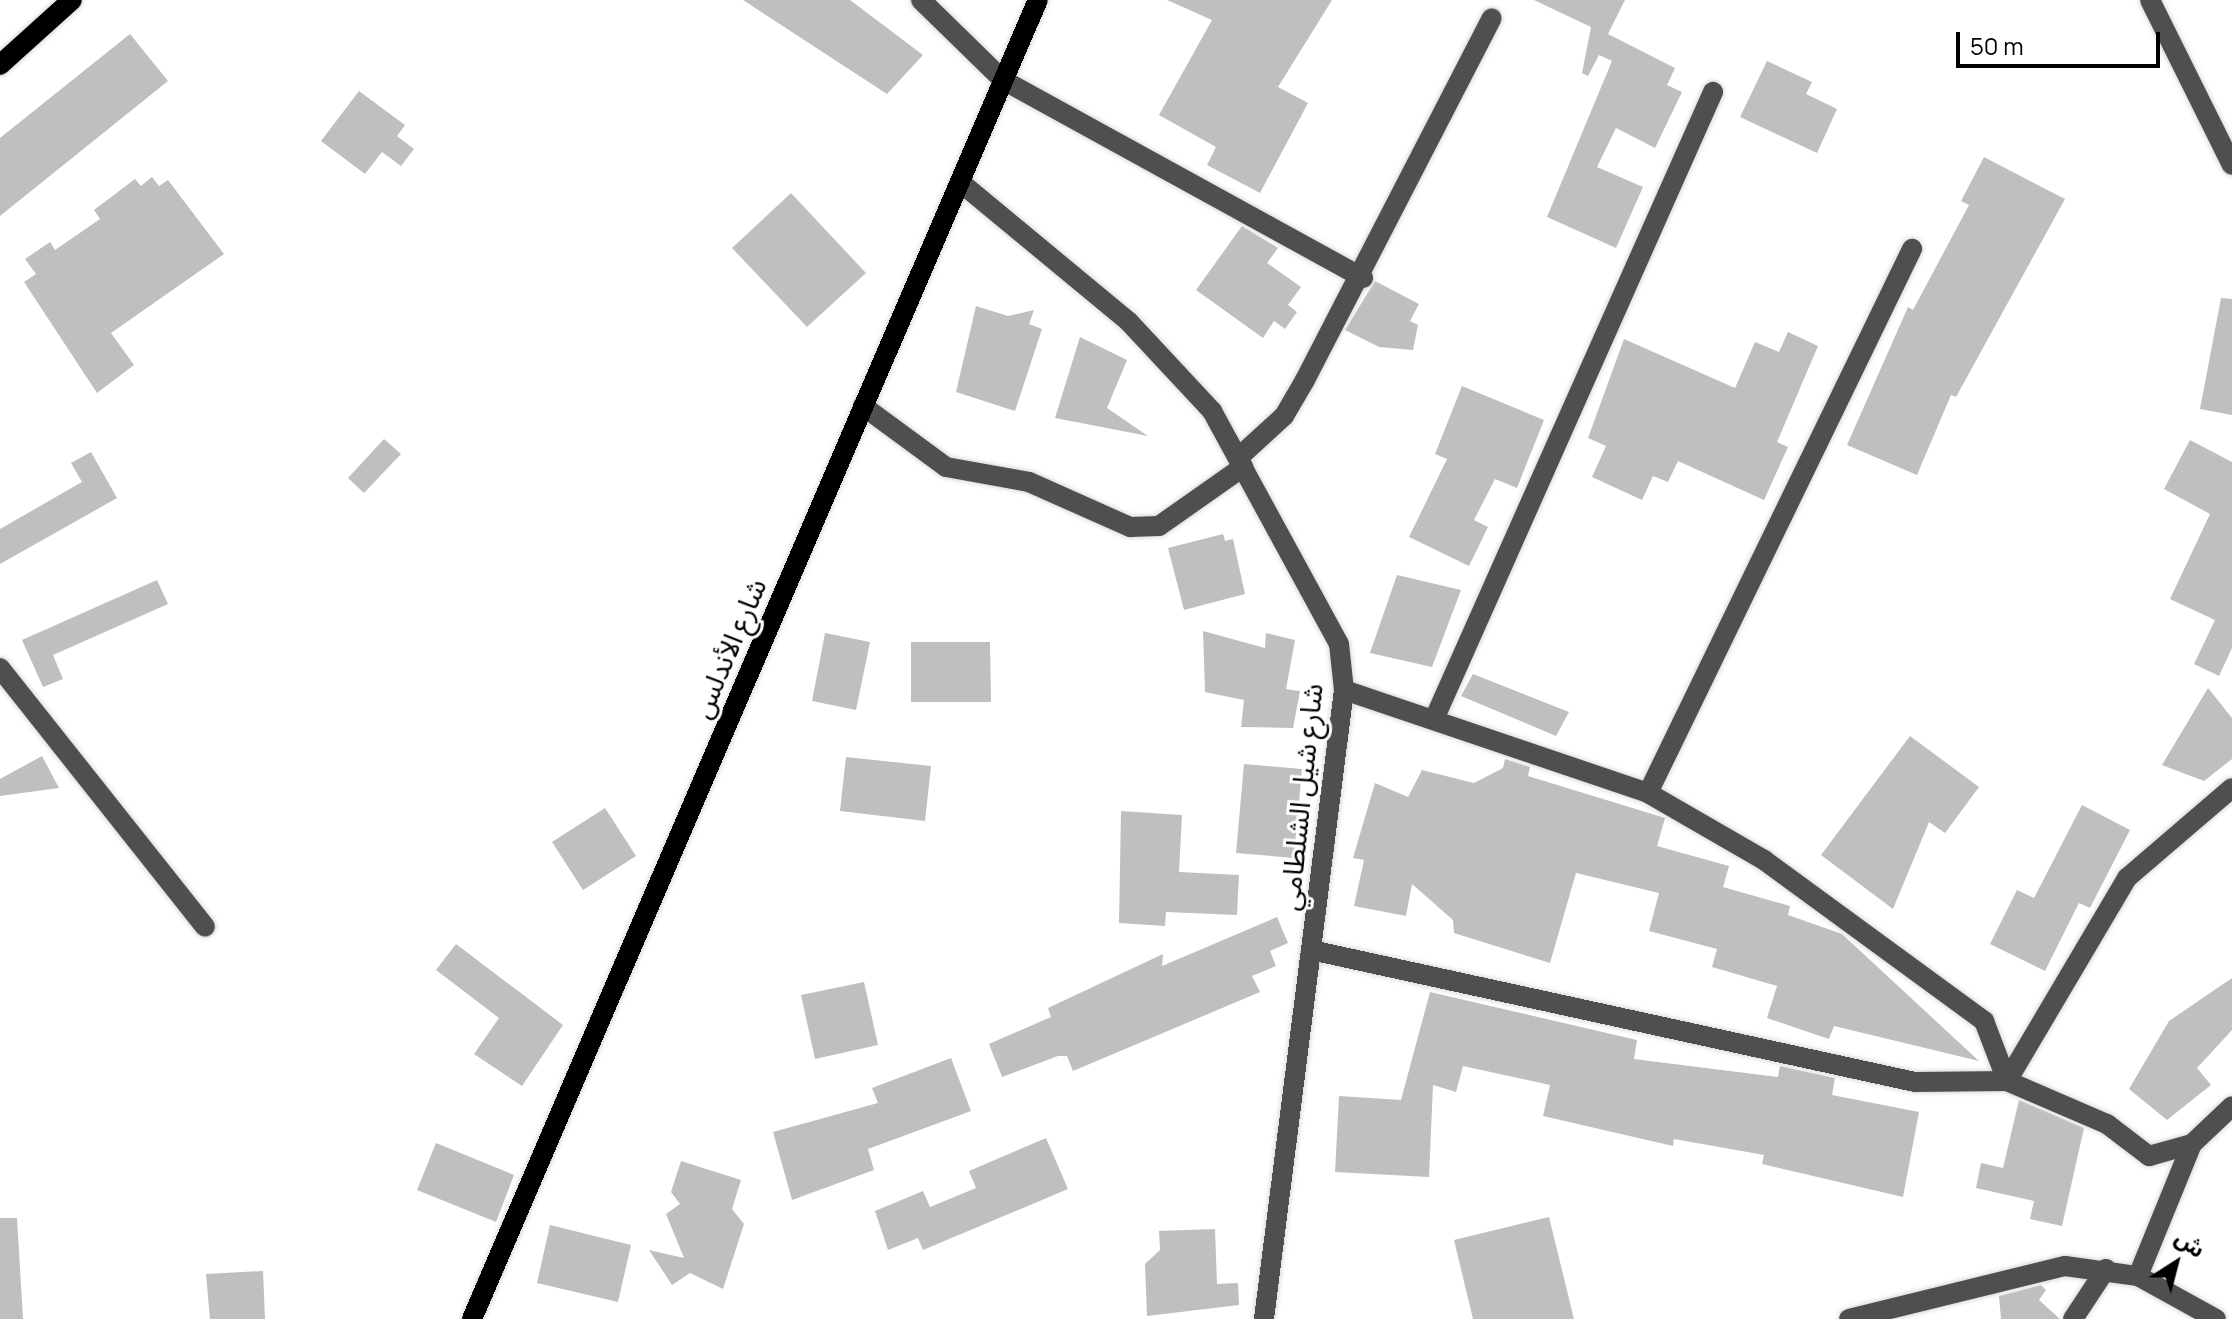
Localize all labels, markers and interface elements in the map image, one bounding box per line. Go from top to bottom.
scale bar [1960,16,2164,66]
text: 50 m [1970,29,2024,62]
street label: شارع الأندلس [684,573,772,723]
street label: شارع شيل الشلطامي [1271,682,1329,912]
north arrow [2136,1223,2216,1303]
text: ش [2169,1223,2211,1265]

